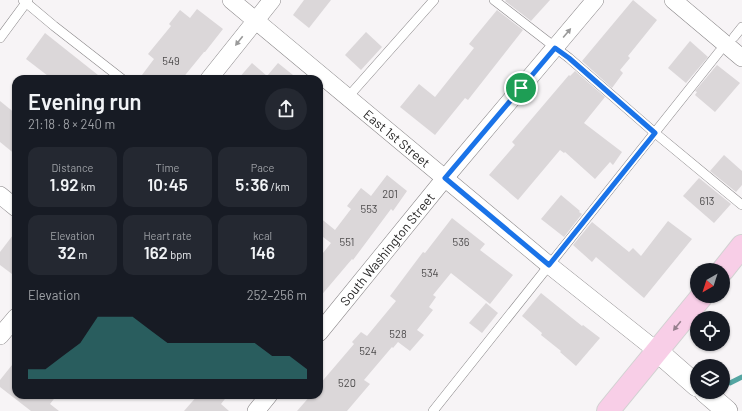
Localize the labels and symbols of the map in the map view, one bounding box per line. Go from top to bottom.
one-way arrow [562,28,571,39]
one-way arrow [235,36,243,47]
house number: 549 [162,54,180,67]
pin [504,71,538,105]
street label: East 1st Street [360,106,433,171]
house number: 201 [382,187,398,200]
street label: South Washington Street [336,190,438,309]
house number: 613 [700,194,714,207]
house number: 553 [361,202,377,215]
house number: 551 [340,235,354,248]
house number: 536 [453,235,470,248]
north arrow [690,263,730,303]
house number: 534 [421,266,439,279]
one-way arrow [672,321,681,332]
house number: 528 [389,327,407,340]
house number: 524 [359,344,377,357]
house number: 520 [338,376,356,389]

